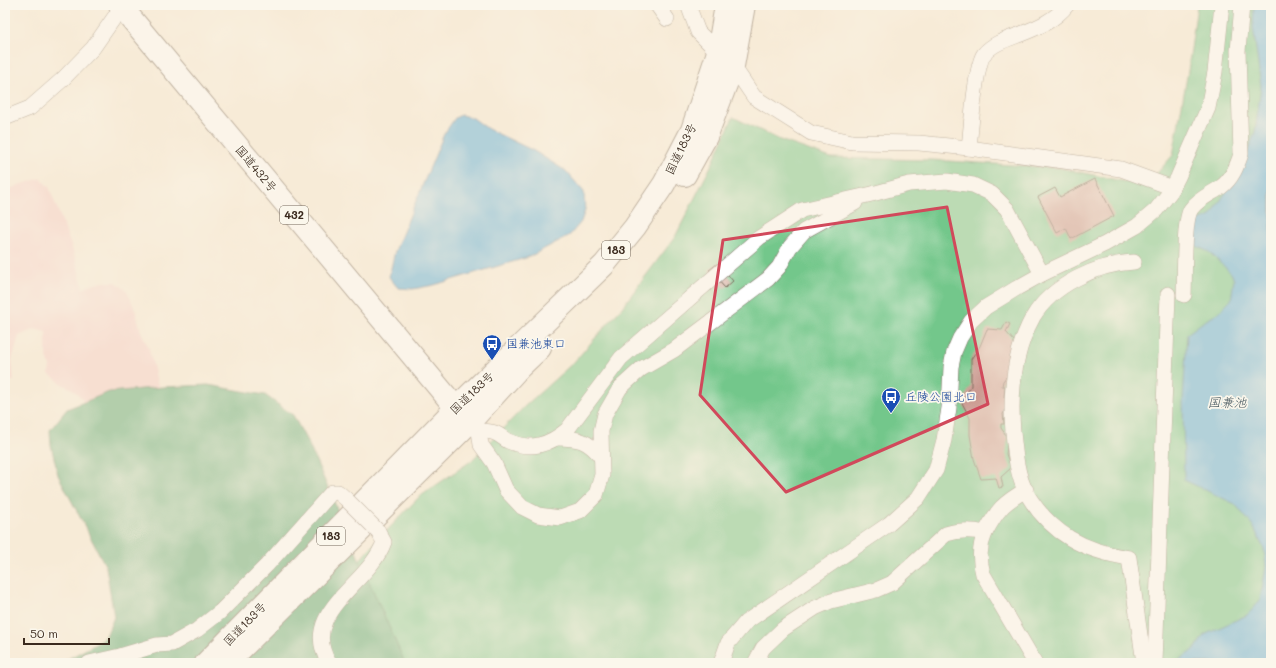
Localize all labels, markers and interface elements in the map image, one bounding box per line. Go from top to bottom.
street label: 国道183号 [661,120,699,177]
street label: 国道432号 [232,141,281,195]
road number: 432 [280,206,308,224]
road number: 183 [602,241,630,259]
bus stop icon: 国兼池東口 [481,333,503,361]
place label: 国兼池東口 [506,335,566,351]
street label: 国道183号 [446,367,497,417]
bus stop icon: 丘陵公園北口 [880,386,902,414]
place label: 丘陵公園北口 [905,388,977,404]
water label: 国兼池 [1207,393,1247,410]
road number: 183 [317,527,345,545]
street label: 国道183号 [219,598,269,649]
scale bar [24,620,109,646]
text: 50 m [30,625,58,641]

